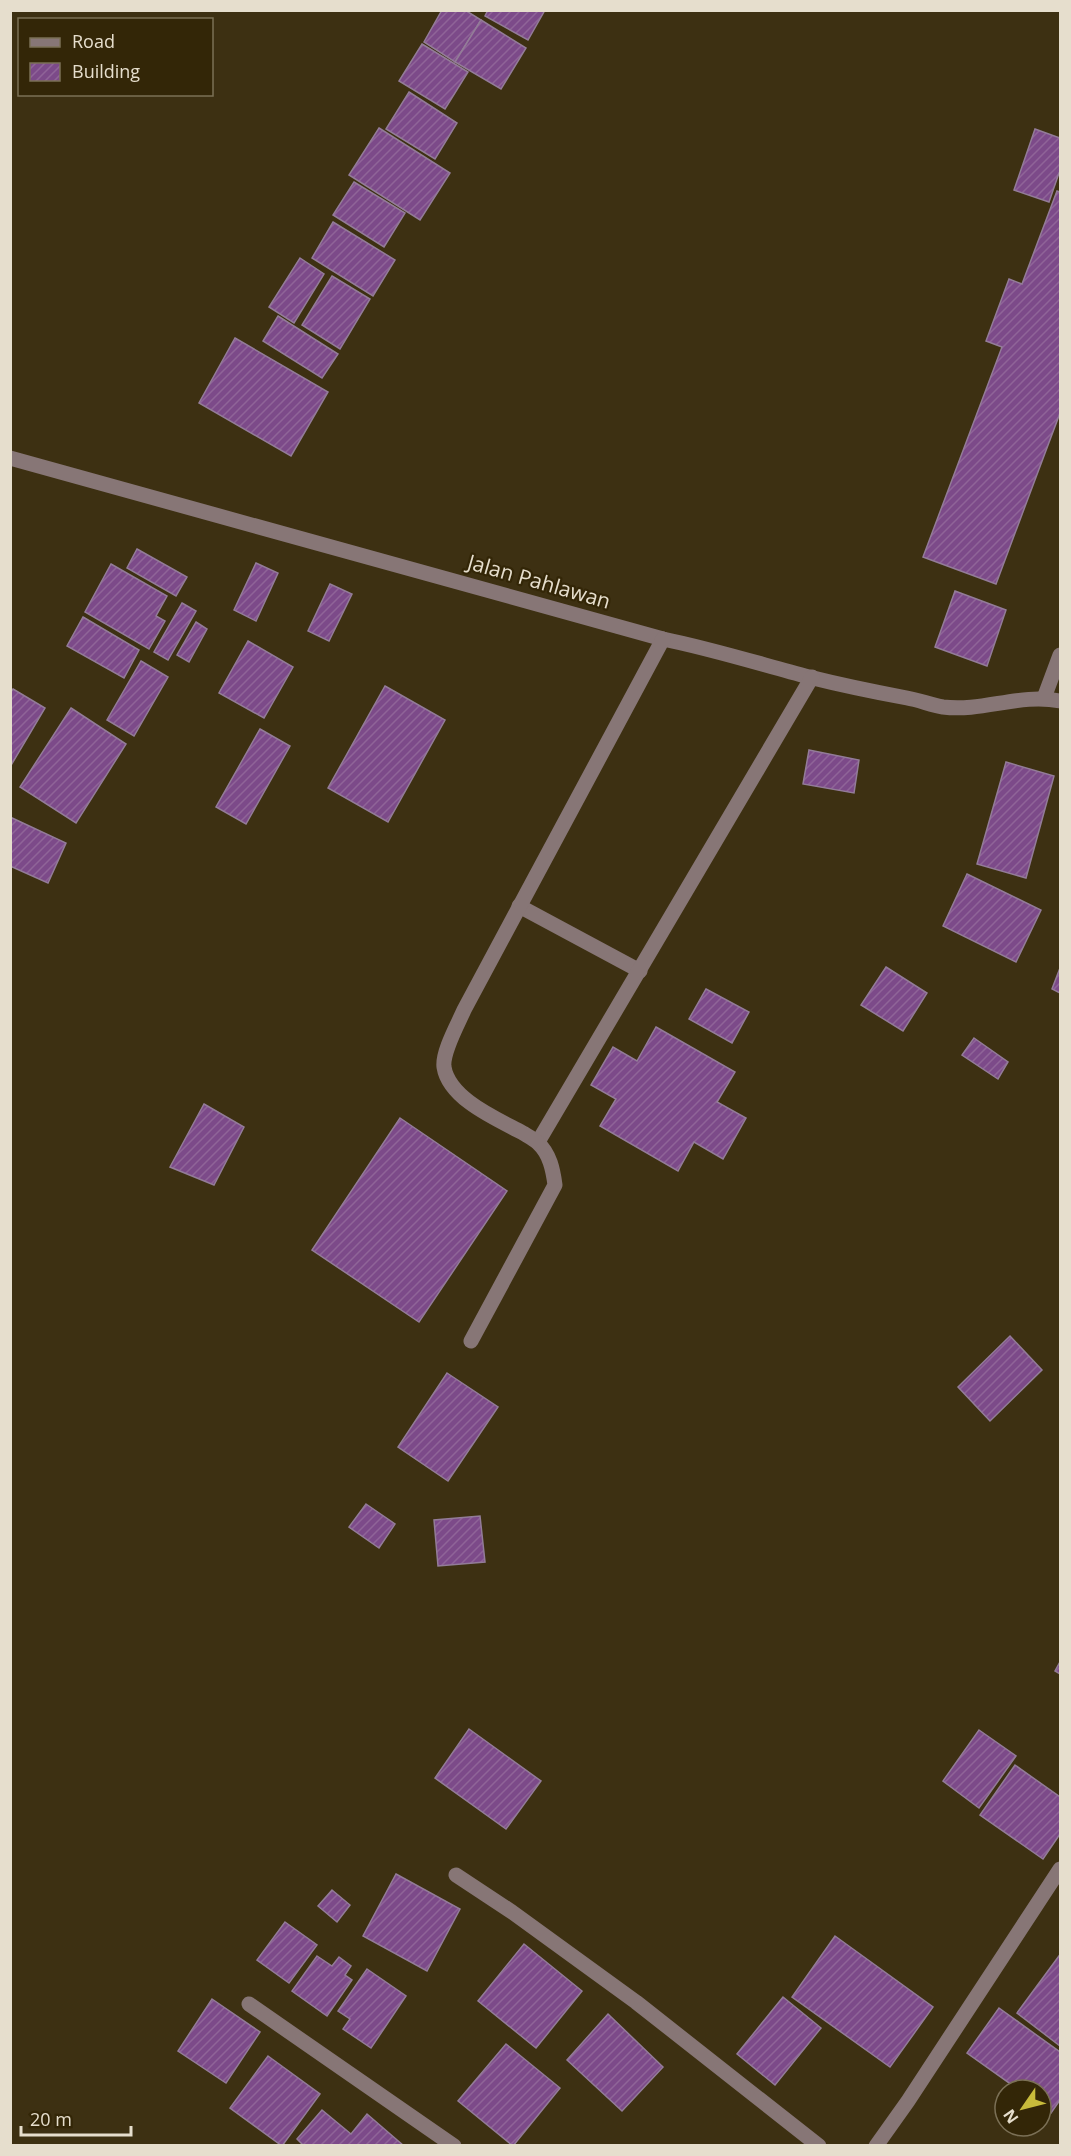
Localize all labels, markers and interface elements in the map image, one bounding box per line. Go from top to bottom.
legend [18,18,213,96]
text: Road [72,29,115,53]
text: Building [72,59,140,83]
street label: Jalan Pahlawan [463,547,614,615]
north arrow [993,2078,1053,2138]
scale bar [21,2099,130,2137]
text: N [998,2105,1023,2128]
text: 20 m [30,2107,72,2131]

